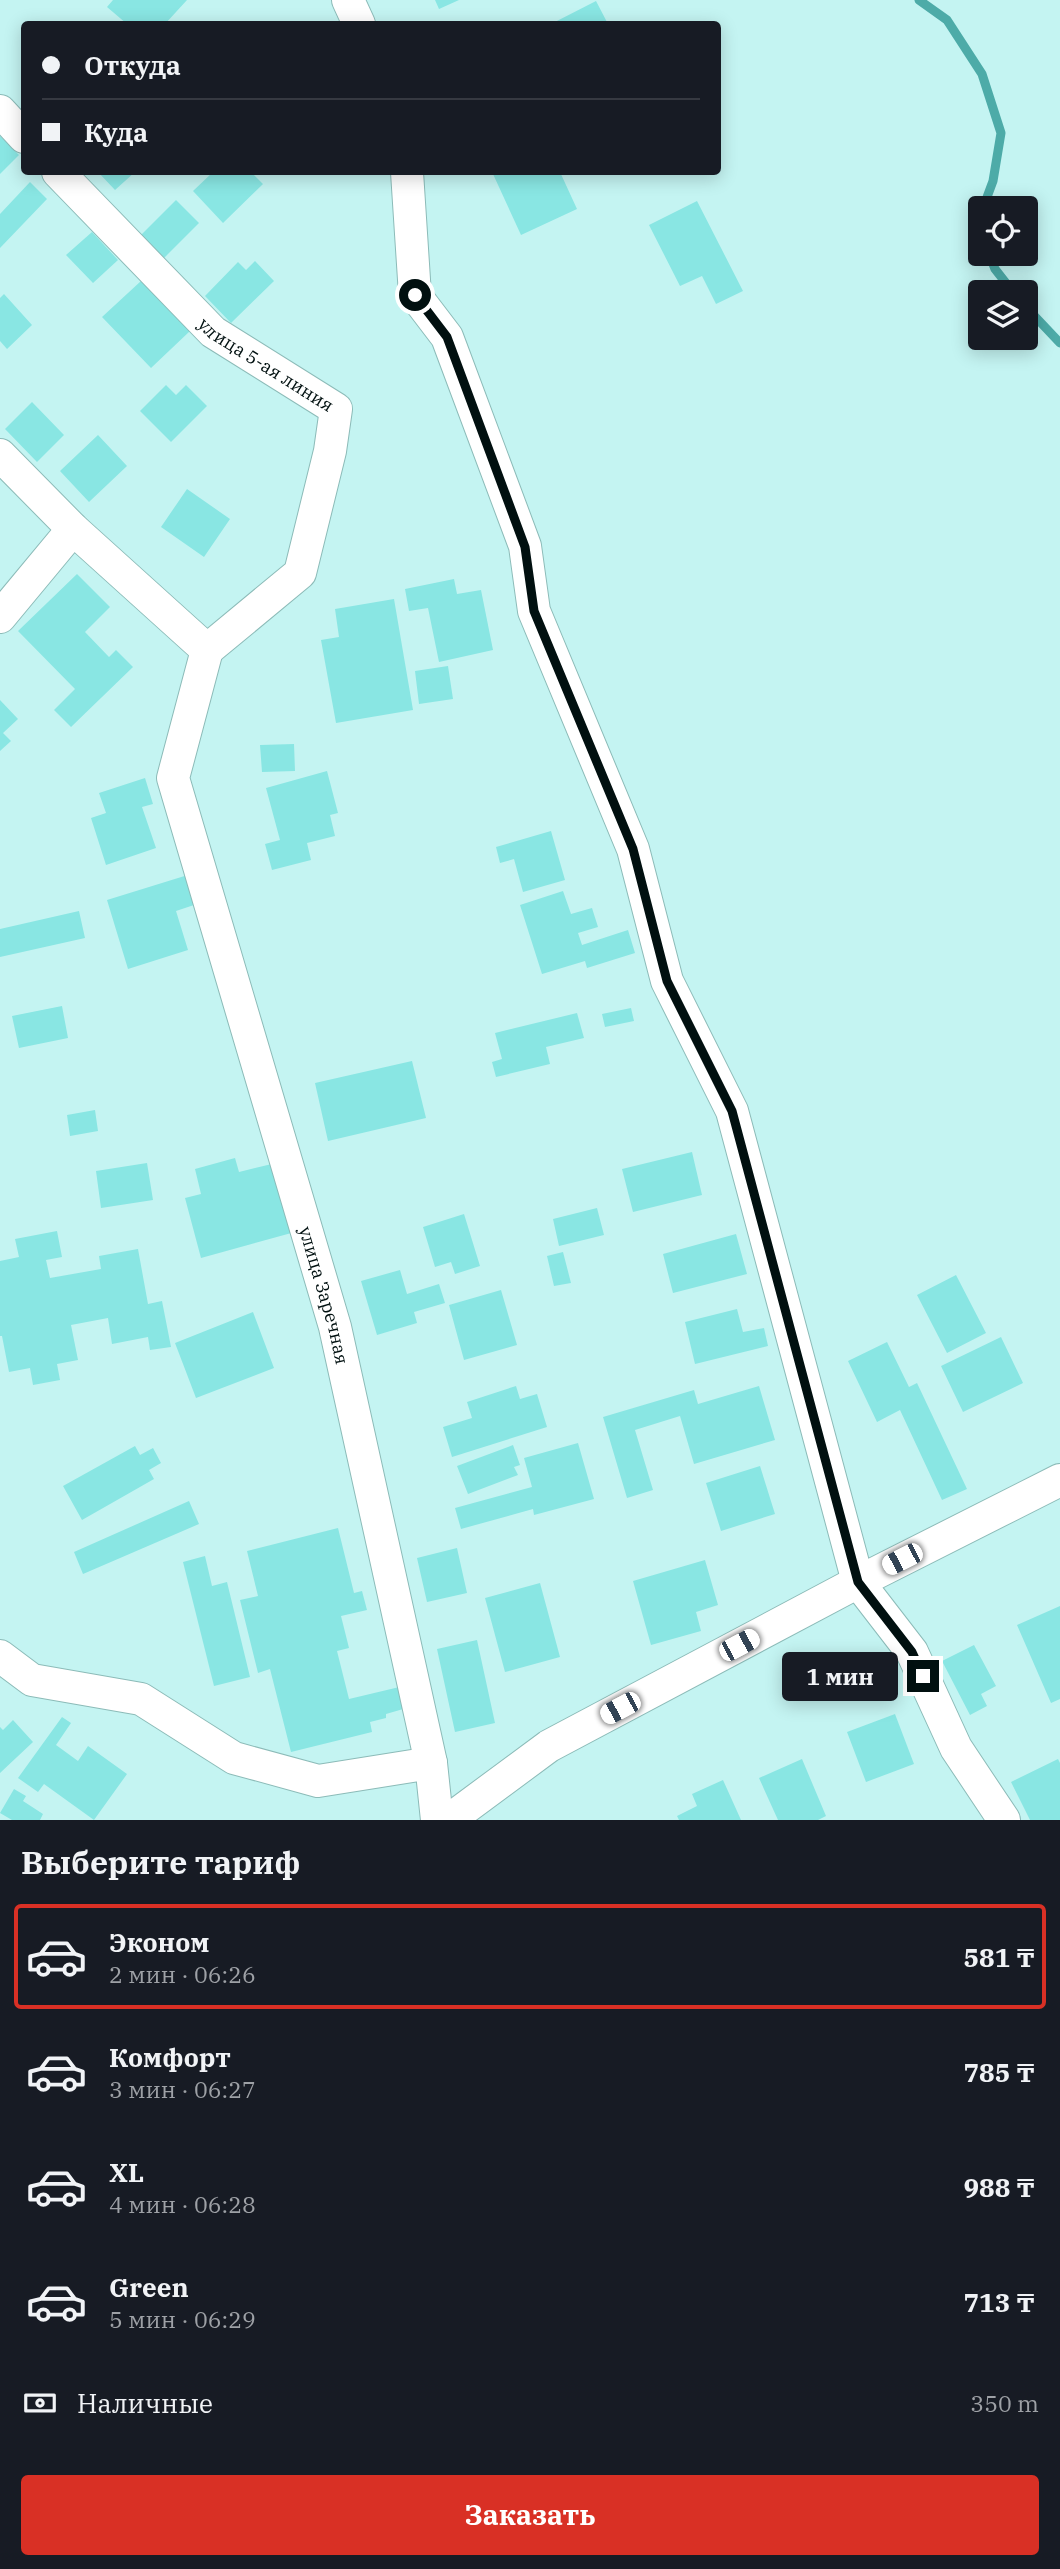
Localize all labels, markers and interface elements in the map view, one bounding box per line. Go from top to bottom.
text: Откуда [84,48,181,82]
text: Куда [84,115,148,149]
map controls [968,196,1038,350]
button: locate [968,196,1038,266]
route start [399,279,431,311]
button: layers [968,280,1038,350]
street label: улица 5-ая линия [193,312,338,416]
street label: улица Заречная [294,1223,354,1366]
car [879,1540,926,1578]
car [716,1626,763,1664]
callout: 1 мин [783,1652,898,1700]
route end [907,1660,939,1692]
text: 1 мин [806,1661,874,1691]
car [597,1689,644,1727]
text: Выберите тариф [21,1841,301,1883]
icon: car [25,1925,88,1988]
text: Эконом [109,1925,210,1959]
text: 581 ₸ [963,1940,1035,1974]
text: 2 мин · 06:26 [109,1959,256,1989]
icon: car [25,2040,88,2103]
text: Комфорт [109,2040,231,2074]
text: 785 ₸ [963,2055,1035,2089]
text: 3 мин · 06:27 [109,2074,256,2104]
icon: car [25,2155,88,2218]
text: XL [109,2155,144,2189]
text: 988 ₸ [963,2170,1035,2204]
text: 4 мин · 06:28 [109,2189,256,2219]
icon: car [25,2270,88,2333]
text: Green [109,2270,189,2304]
text: 713 ₸ [963,2285,1035,2319]
text: 5 мин · 06:29 [109,2304,256,2334]
icon: cash [21,2384,59,2422]
text: Наличные [77,2386,213,2420]
text: 350 m [970,2388,1039,2418]
button: Заказать [21,2475,1039,2555]

